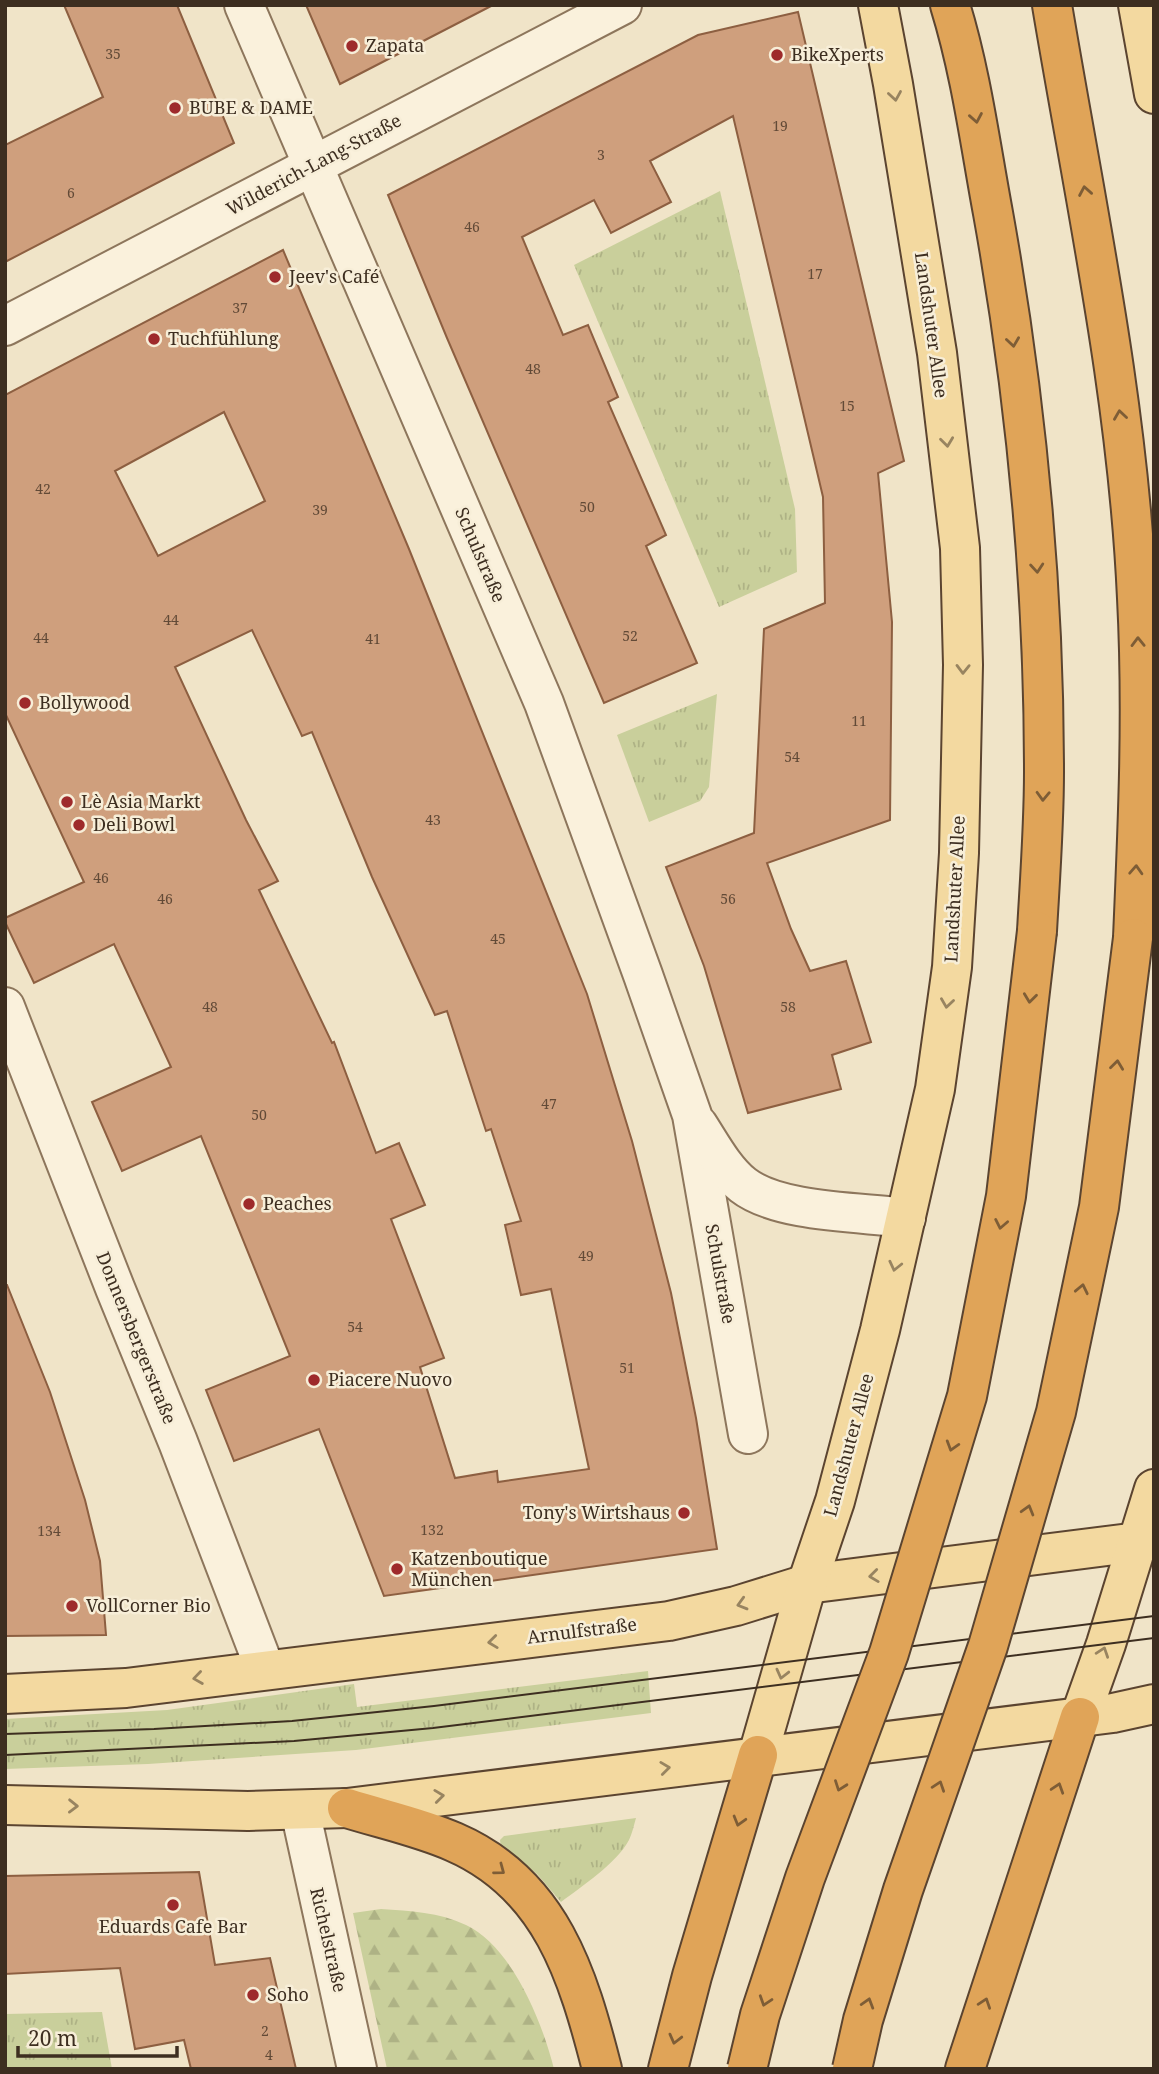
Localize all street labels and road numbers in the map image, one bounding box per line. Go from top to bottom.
street label: Wilderich-Lang-Straße [222,108,405,220]
street label: Landshuter Allee [910,250,954,399]
street label: Schulstraße [450,503,512,606]
street label: Landshuter Allee [938,815,970,963]
street label: Schulstraße [700,1222,742,1326]
street label: Donnersbergerstraße [91,1248,182,1427]
street label: Landshuter Allee [817,1371,879,1519]
street label: Arnulfstraße [526,1611,638,1649]
street label: Richelstraße [305,1885,353,1995]

